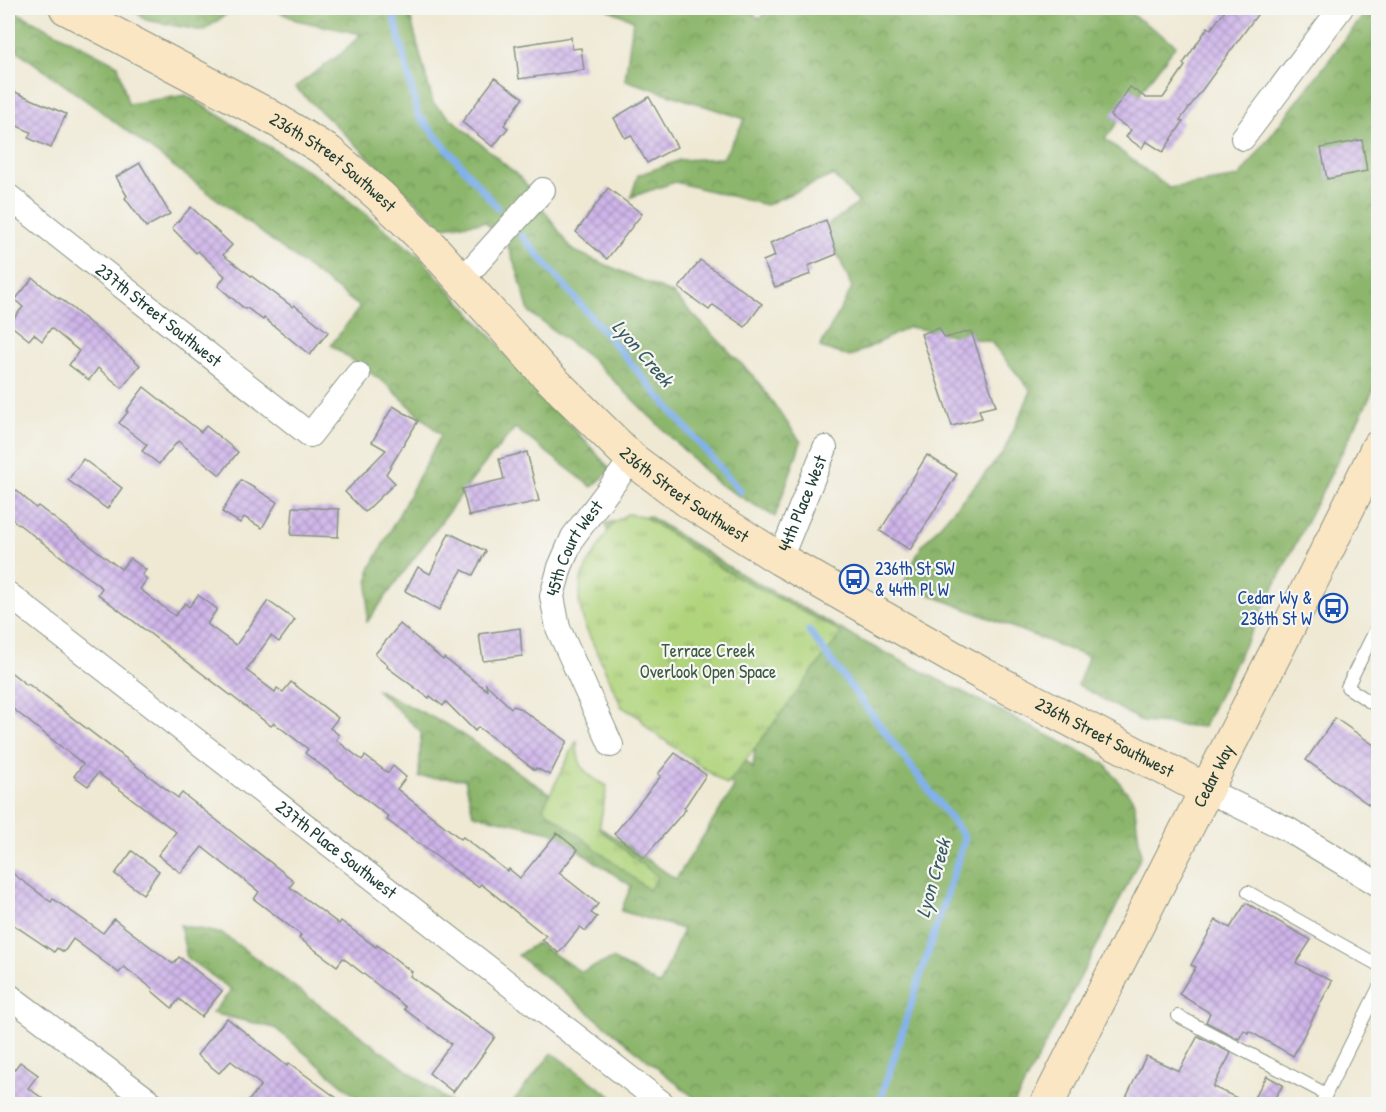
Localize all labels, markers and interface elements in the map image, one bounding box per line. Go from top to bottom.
street label: 236th Street Southwest [265,106,403,218]
street label: 237th Street Southwest [90,257,228,373]
water label: Lyon Creek [606,313,681,394]
street label: 236th Street Southwest [614,441,755,549]
street label: 44th Place West [771,451,833,555]
street label: 45th Court West [540,494,609,599]
place label: 236th St SW & 44th Pl W [875,556,955,602]
bus stop icon: 236th St SW & 44th Pl W [838,563,870,595]
place label: Cedar Wy & 236th St W [1237,585,1312,631]
bus stop icon: Cedar Wy & 236th St W [1317,592,1349,624]
park label: Terrace Creek Overlook Open Space [640,638,776,684]
street label: 236th Street Southwest [1031,691,1179,784]
street label: Cedar Way [1186,739,1240,812]
street label: 237th Place Southwest [271,794,403,905]
water label: Lyon Creek [908,834,958,921]

